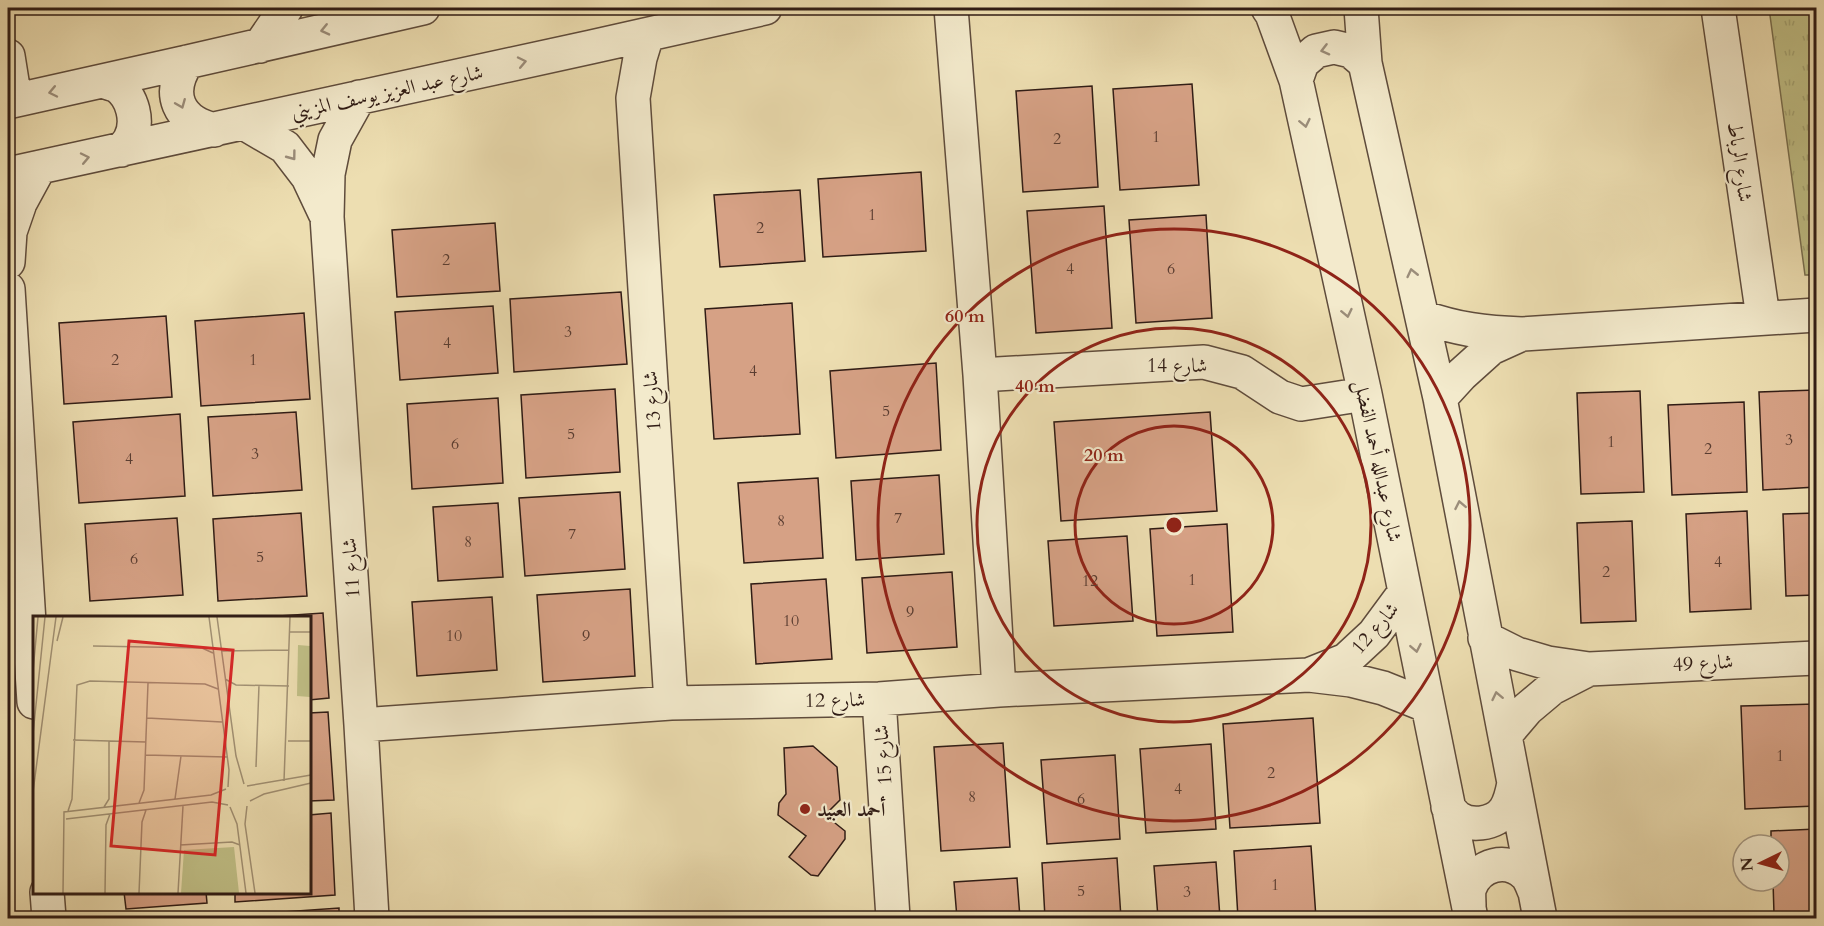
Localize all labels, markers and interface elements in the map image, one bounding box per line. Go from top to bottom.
one-way arrow [320,23,330,36]
one-way arrow [1320,42,1330,55]
one-way arrow [517,56,527,69]
street label: شارع عبد العزيز يوسف المزيني [288,58,486,129]
one-way arrow [48,85,58,98]
one-way arrow [174,98,186,109]
one-way arrow [1298,117,1311,127]
street label: شارع الرباط [1717,120,1759,204]
house number: 1 [1152,126,1160,148]
house number: 2 [1053,128,1061,150]
one-way arrow [284,149,295,160]
one-way arrow [80,152,90,165]
house number: 1 [868,204,876,226]
house number: 2 [756,217,764,239]
house number: 2 [442,249,450,271]
house number: 4 [1066,258,1074,280]
house number: 6 [1167,258,1175,280]
one-way arrow [1406,268,1419,278]
text: 60 m [945,304,985,329]
one-way arrow [1340,308,1353,318]
house number: 3 [564,321,572,343]
house number: 4 [443,332,451,354]
house number: 2 [111,349,119,371]
house number: 1 [249,349,257,371]
street label: شارع 14 [1147,352,1207,383]
house number: 4 [749,360,757,382]
street label: شارع 13 [636,370,672,432]
text: 40 m [1015,374,1055,399]
street label: شارع عبدالله أحمد الفضل [1344,377,1409,545]
house number: 5 [882,400,890,422]
house number: 5 [567,423,575,445]
house number: 3 [1785,429,1793,451]
house number: 1 [1607,431,1615,453]
house number: 6 [451,433,459,455]
house number: 2 [1704,438,1712,460]
house number: 3 [251,443,259,465]
text: 20 m [1084,443,1124,468]
house number: 4 [125,448,133,470]
one-way arrow [1454,500,1467,510]
house number: 7 [894,507,902,529]
house number: 8 [777,510,785,532]
centre of rings [1164,515,1184,535]
house number: 7 [568,523,576,545]
house number: 8 [464,531,472,553]
street label: شارع 11 [335,537,371,599]
house number: 5 [256,546,264,568]
house number: 6 [130,548,138,570]
house number: 4 [1714,551,1722,573]
house number: 2 [1602,561,1610,583]
house number: 1 [1188,569,1196,591]
house number: 12 [1082,570,1098,592]
street label: شارع 12 [1345,596,1408,662]
house number: 9 [906,601,914,623]
house number: 10 [783,610,799,632]
inset map [33,616,310,893]
house number: 10 [446,625,462,647]
house number: 9 [582,625,590,647]
one-way arrow [1409,643,1422,653]
street label: شارع 49 [1672,648,1734,682]
street label: شارع 12 [804,686,866,718]
one-way arrow [1491,691,1504,701]
street label: شارع 15 [867,724,903,786]
house number: 1 [1776,745,1784,767]
house number: 2 [1267,762,1275,784]
house number: 4 [1174,778,1182,800]
house number: 8 [968,786,976,808]
house number: 6 [1077,788,1085,810]
place label: أحمد العبيد [817,796,886,823]
marker: أحمد العبيد [798,802,812,816]
north arrow [1731,833,1791,893]
text: N [1735,856,1759,872]
house number: 1 [1271,874,1279,896]
house number: 5 [1077,880,1085,902]
house number: 3 [1183,881,1191,903]

